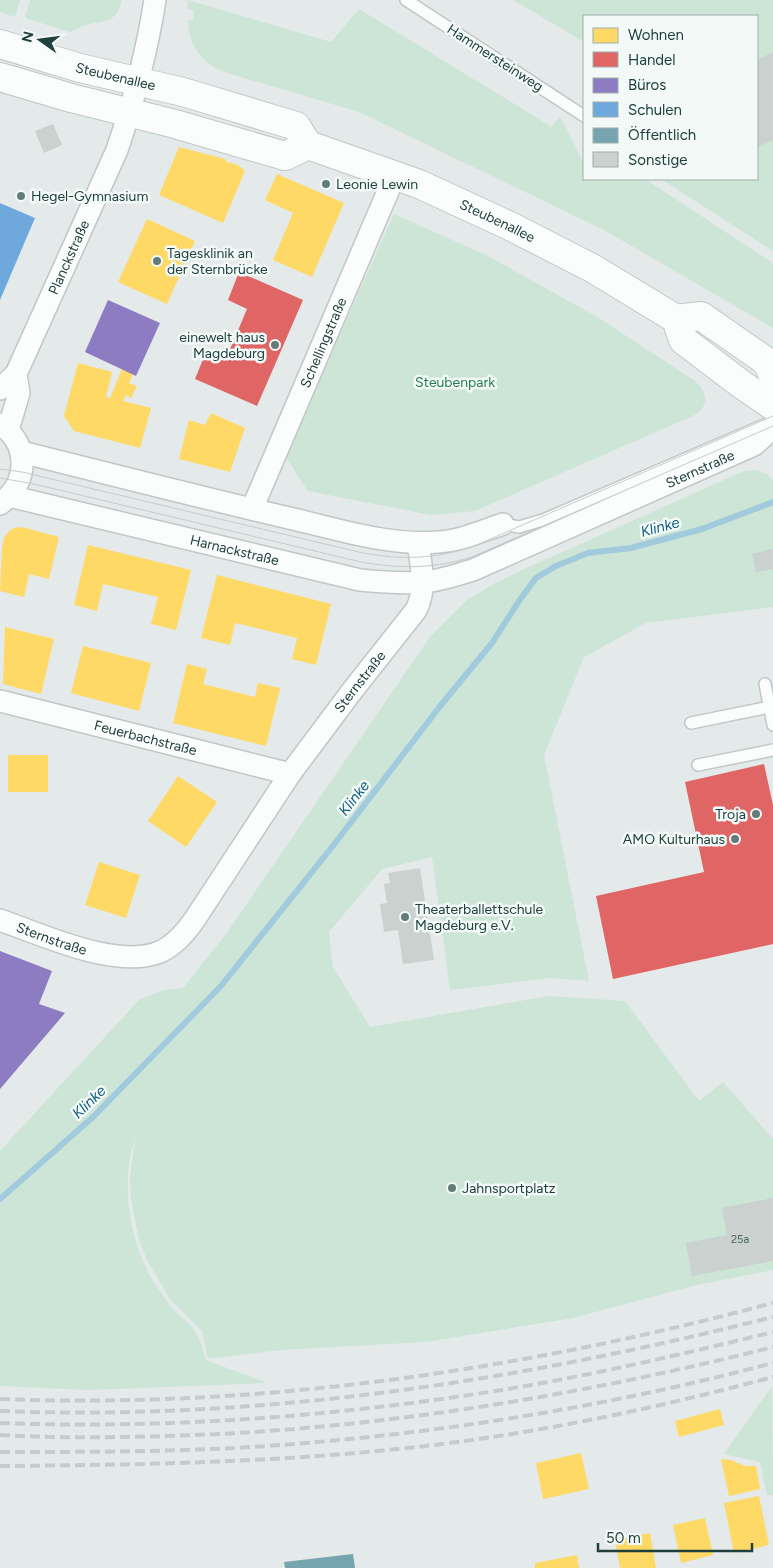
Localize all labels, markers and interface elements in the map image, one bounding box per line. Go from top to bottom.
north arrow [15,15,65,65]
legend [583,15,758,180]
street label: Hammersteinweg [444,21,546,95]
text: Wohnen [628,26,684,44]
text: N [18,30,37,44]
text: Handel [628,51,676,69]
street label: Steubenallee [73,59,158,94]
text: Büros [628,76,666,94]
text: Schulen [628,101,682,119]
text: Öffentlich [628,126,696,144]
text: Sonstige [628,151,687,169]
place label: Leonie Lewin [336,176,418,193]
marker: Leonie Lewin [320,178,332,190]
place label: Hegel-Gymnasium [31,188,148,205]
marker: Hegel-Gymnasium [15,190,27,202]
street label: Steubenallee [457,195,538,246]
street label: Planckstraße [44,217,93,297]
place label: Tagesklinik an der Sternbrücke [167,245,268,278]
marker: Tagesklinik an der Sternbrücke [151,255,163,267]
street label: Schellingstraße [296,295,350,390]
place label: einewelt haus Magdeburg [179,329,265,362]
marker: einewelt haus Magdeburg [269,339,281,351]
park label: Steubenpark [415,374,495,391]
street label: Sternstraße [663,446,737,492]
water label: Klinke [639,513,681,541]
street label: Harnackstraße [188,531,281,569]
street label: Sternstraße [330,647,389,716]
street label: Feuerbachstraße [92,717,199,759]
water label: Klinke [335,777,373,819]
place label: Troja [715,806,746,823]
marker: Troja [750,808,762,820]
place label: AMO Kulturhaus [623,831,725,848]
marker: AMO Kulturhaus [729,833,741,845]
place label: Theaterballettschule Magdeburg e.V. [415,901,543,934]
marker: Theaterballettschule Magdeburg e.V. [399,911,411,923]
street label: Sternstraße [14,918,89,958]
water label: Klinke [68,1082,110,1122]
place label: Jahnsportplatz [462,1180,556,1197]
marker: Jahnsportplatz [446,1182,458,1194]
house number: 25a [731,1233,749,1246]
scale bar [598,1520,752,1552]
text: 50 m [606,1529,641,1547]

